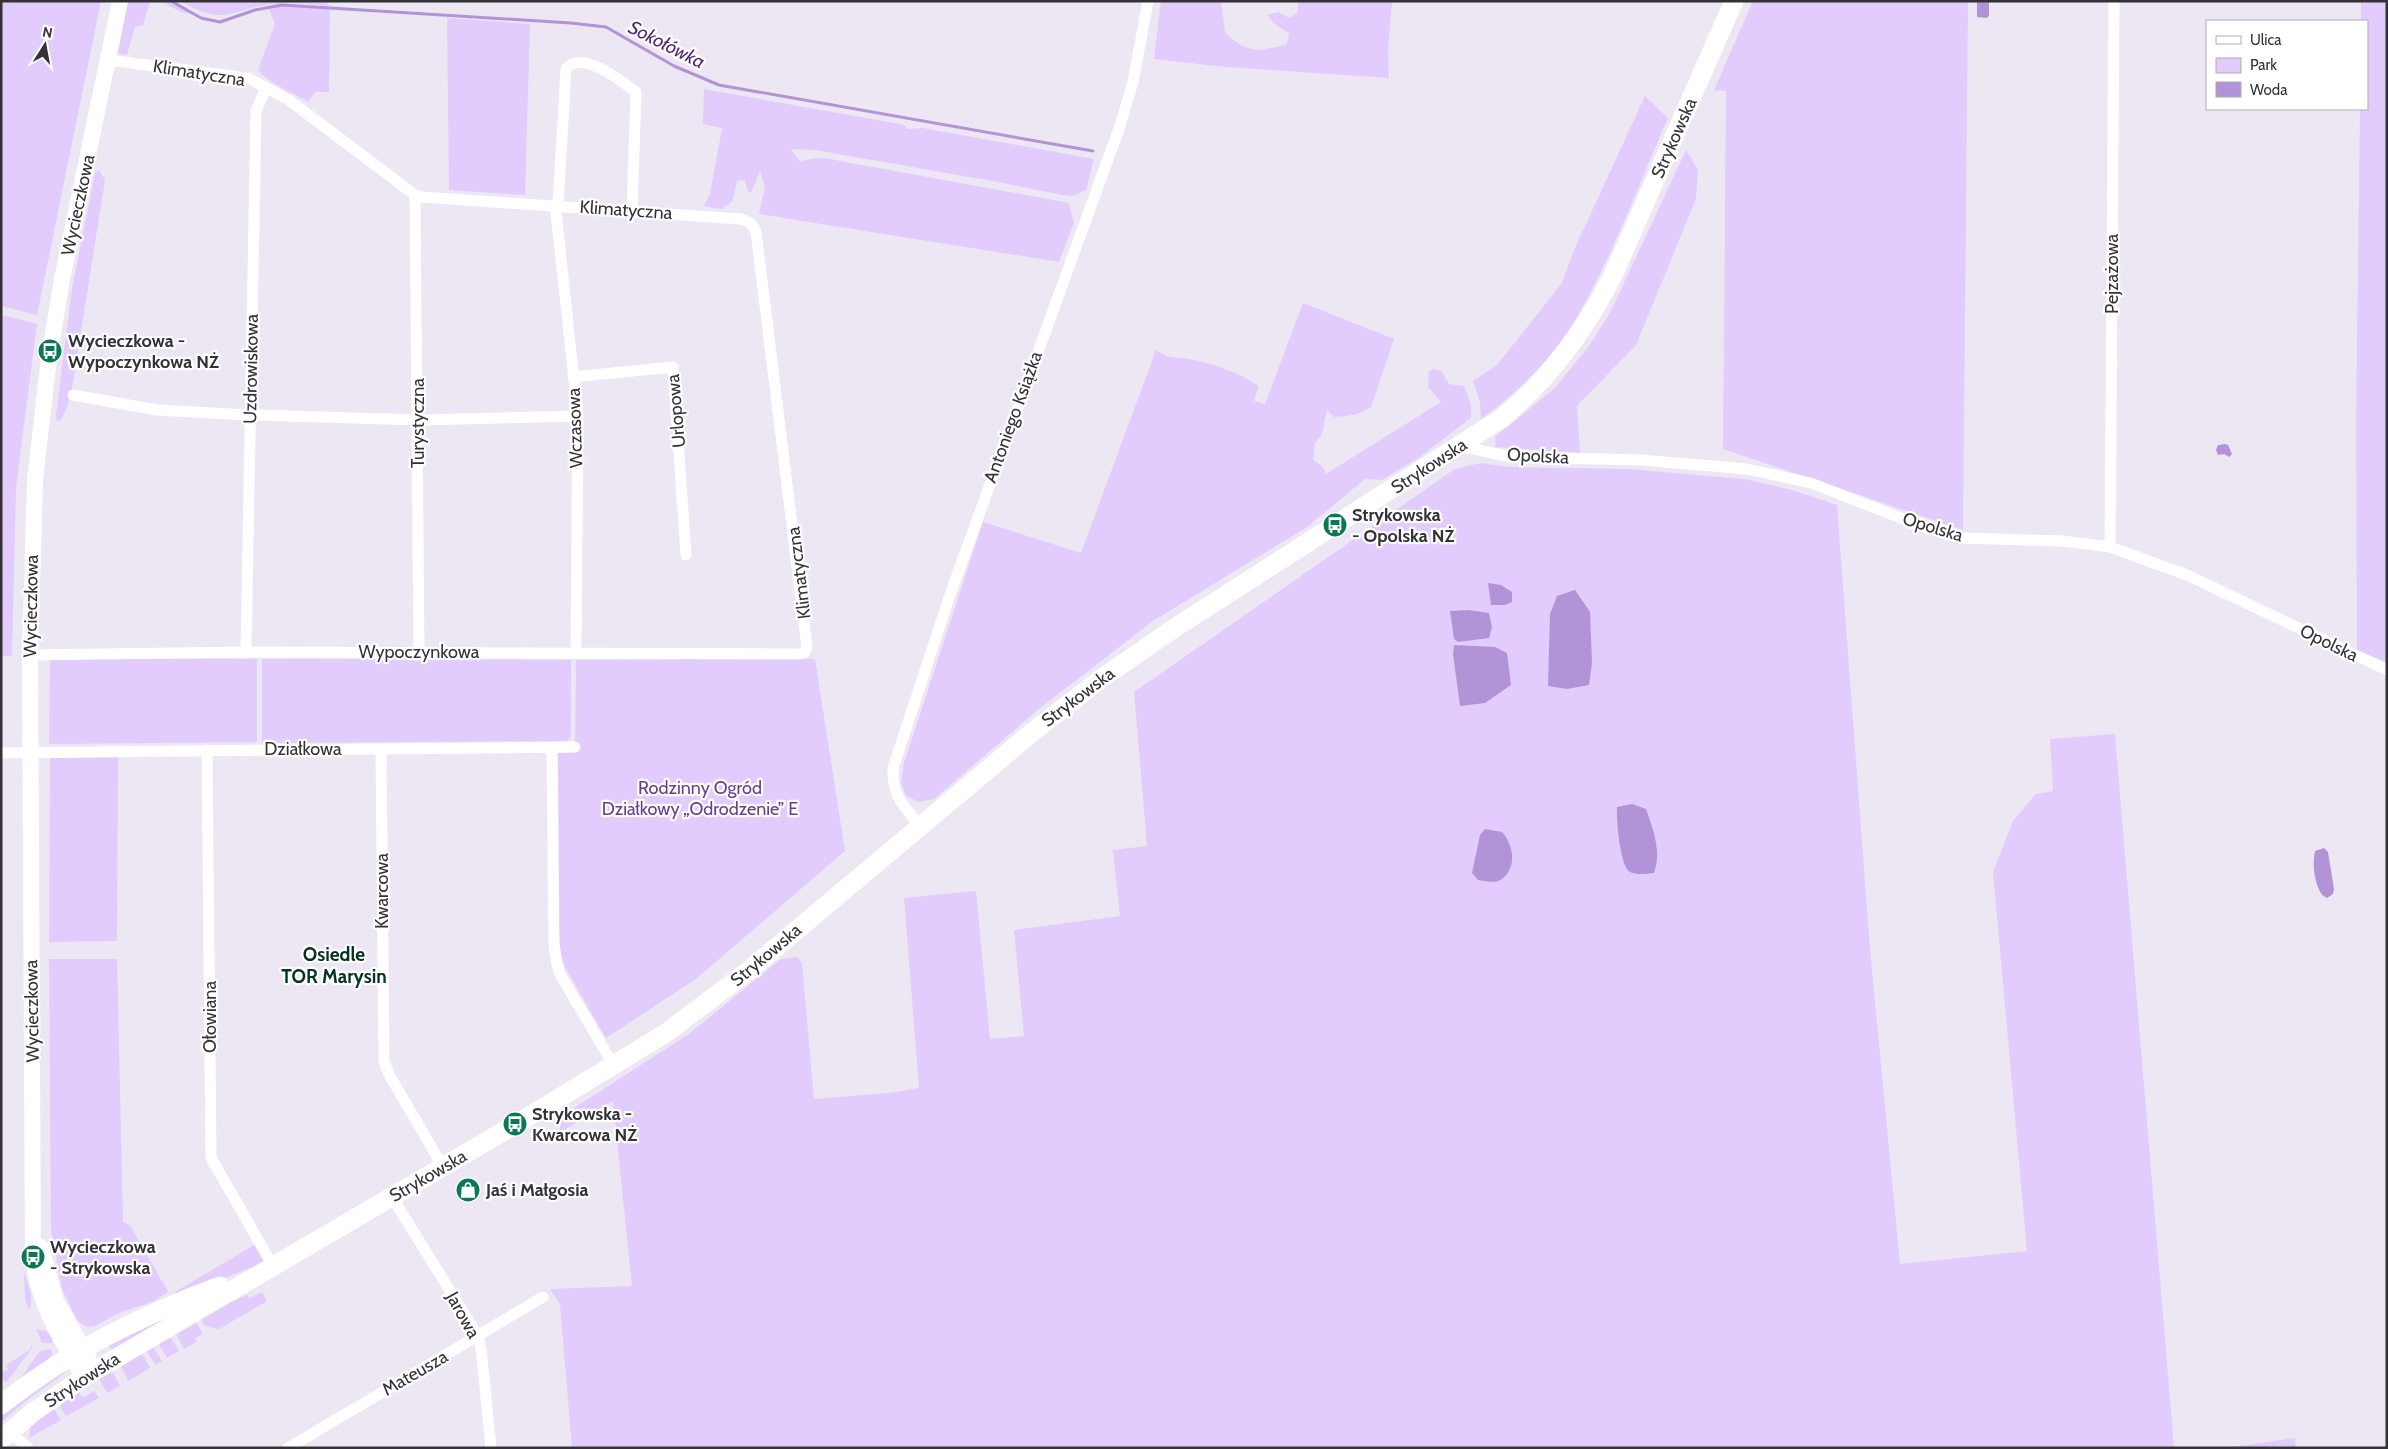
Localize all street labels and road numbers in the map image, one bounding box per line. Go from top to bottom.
street label: Klimatyczna [151,55,247,91]
street label: Strykowska [1647,94,1702,182]
street label: Wycieczkowa [57,152,100,258]
street label: Klimatyczna [579,196,673,224]
street label: Pejzażowa [2101,234,2123,314]
street label: Uzdrowiskowa [239,314,263,424]
street label: Antoniego Książka [979,348,1047,486]
street label: Urlopowa [662,373,690,449]
street label: Turystyczna [407,378,429,468]
street label: Wczasowa [563,387,587,469]
street label: Strykowska [1387,433,1471,499]
street label: Opolska [1506,443,1570,469]
street label: Opolska [1900,507,1966,547]
street label: Klimatyczna [782,525,816,620]
street label: Wycieczkowa [19,554,43,658]
street label: Opolska [2296,620,2362,667]
street label: Wypoczynkowa [359,641,480,663]
street label: Strykowska [1037,662,1119,732]
street label: Działkowa [264,738,342,760]
street label: Kwarcowa [371,853,393,929]
street label: Strykowska [726,919,806,991]
street label: Wycieczkowa [20,959,44,1063]
street label: Ołowiana [199,981,221,1053]
street label: Strykowska [385,1145,471,1207]
street label: Jarowa [441,1287,485,1342]
street label: Mateusza [378,1345,452,1401]
street label: Strykowska [40,1347,124,1413]

